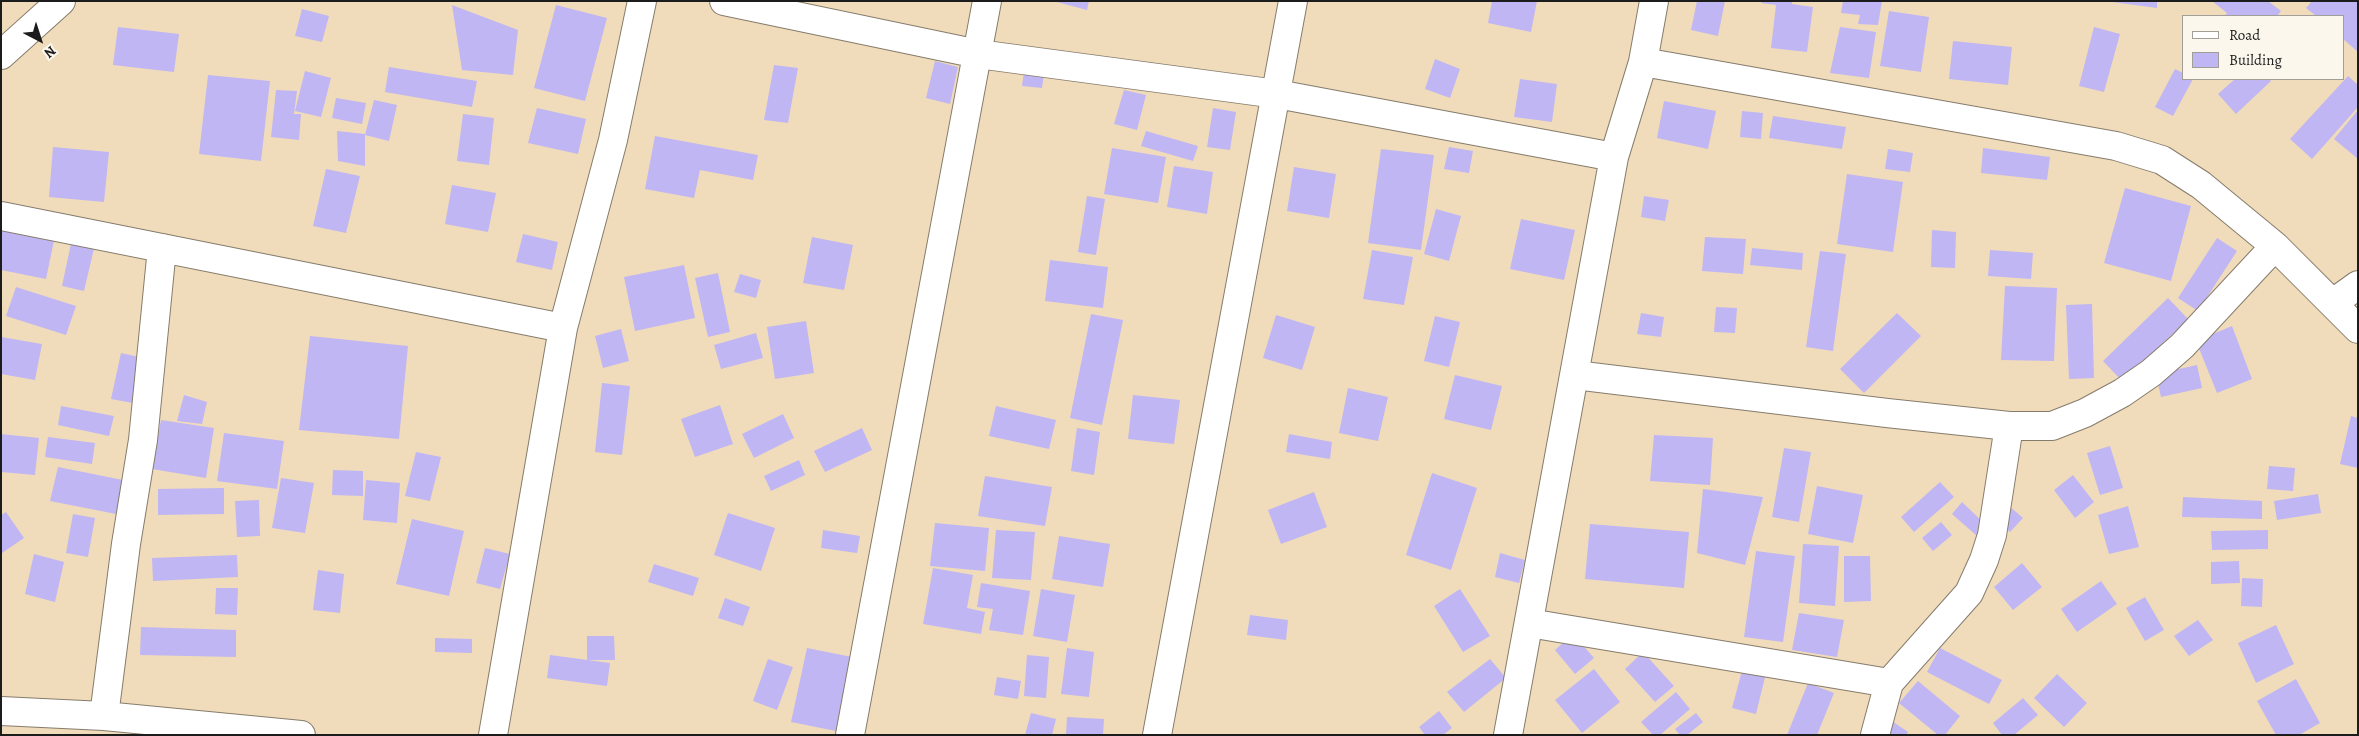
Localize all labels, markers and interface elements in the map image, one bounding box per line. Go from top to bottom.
north arrow [15,15,65,65]
legend [2182,15,2344,80]
text: Road [2229,25,2260,45]
text: N [40,41,60,62]
text: Building [2229,50,2282,70]

